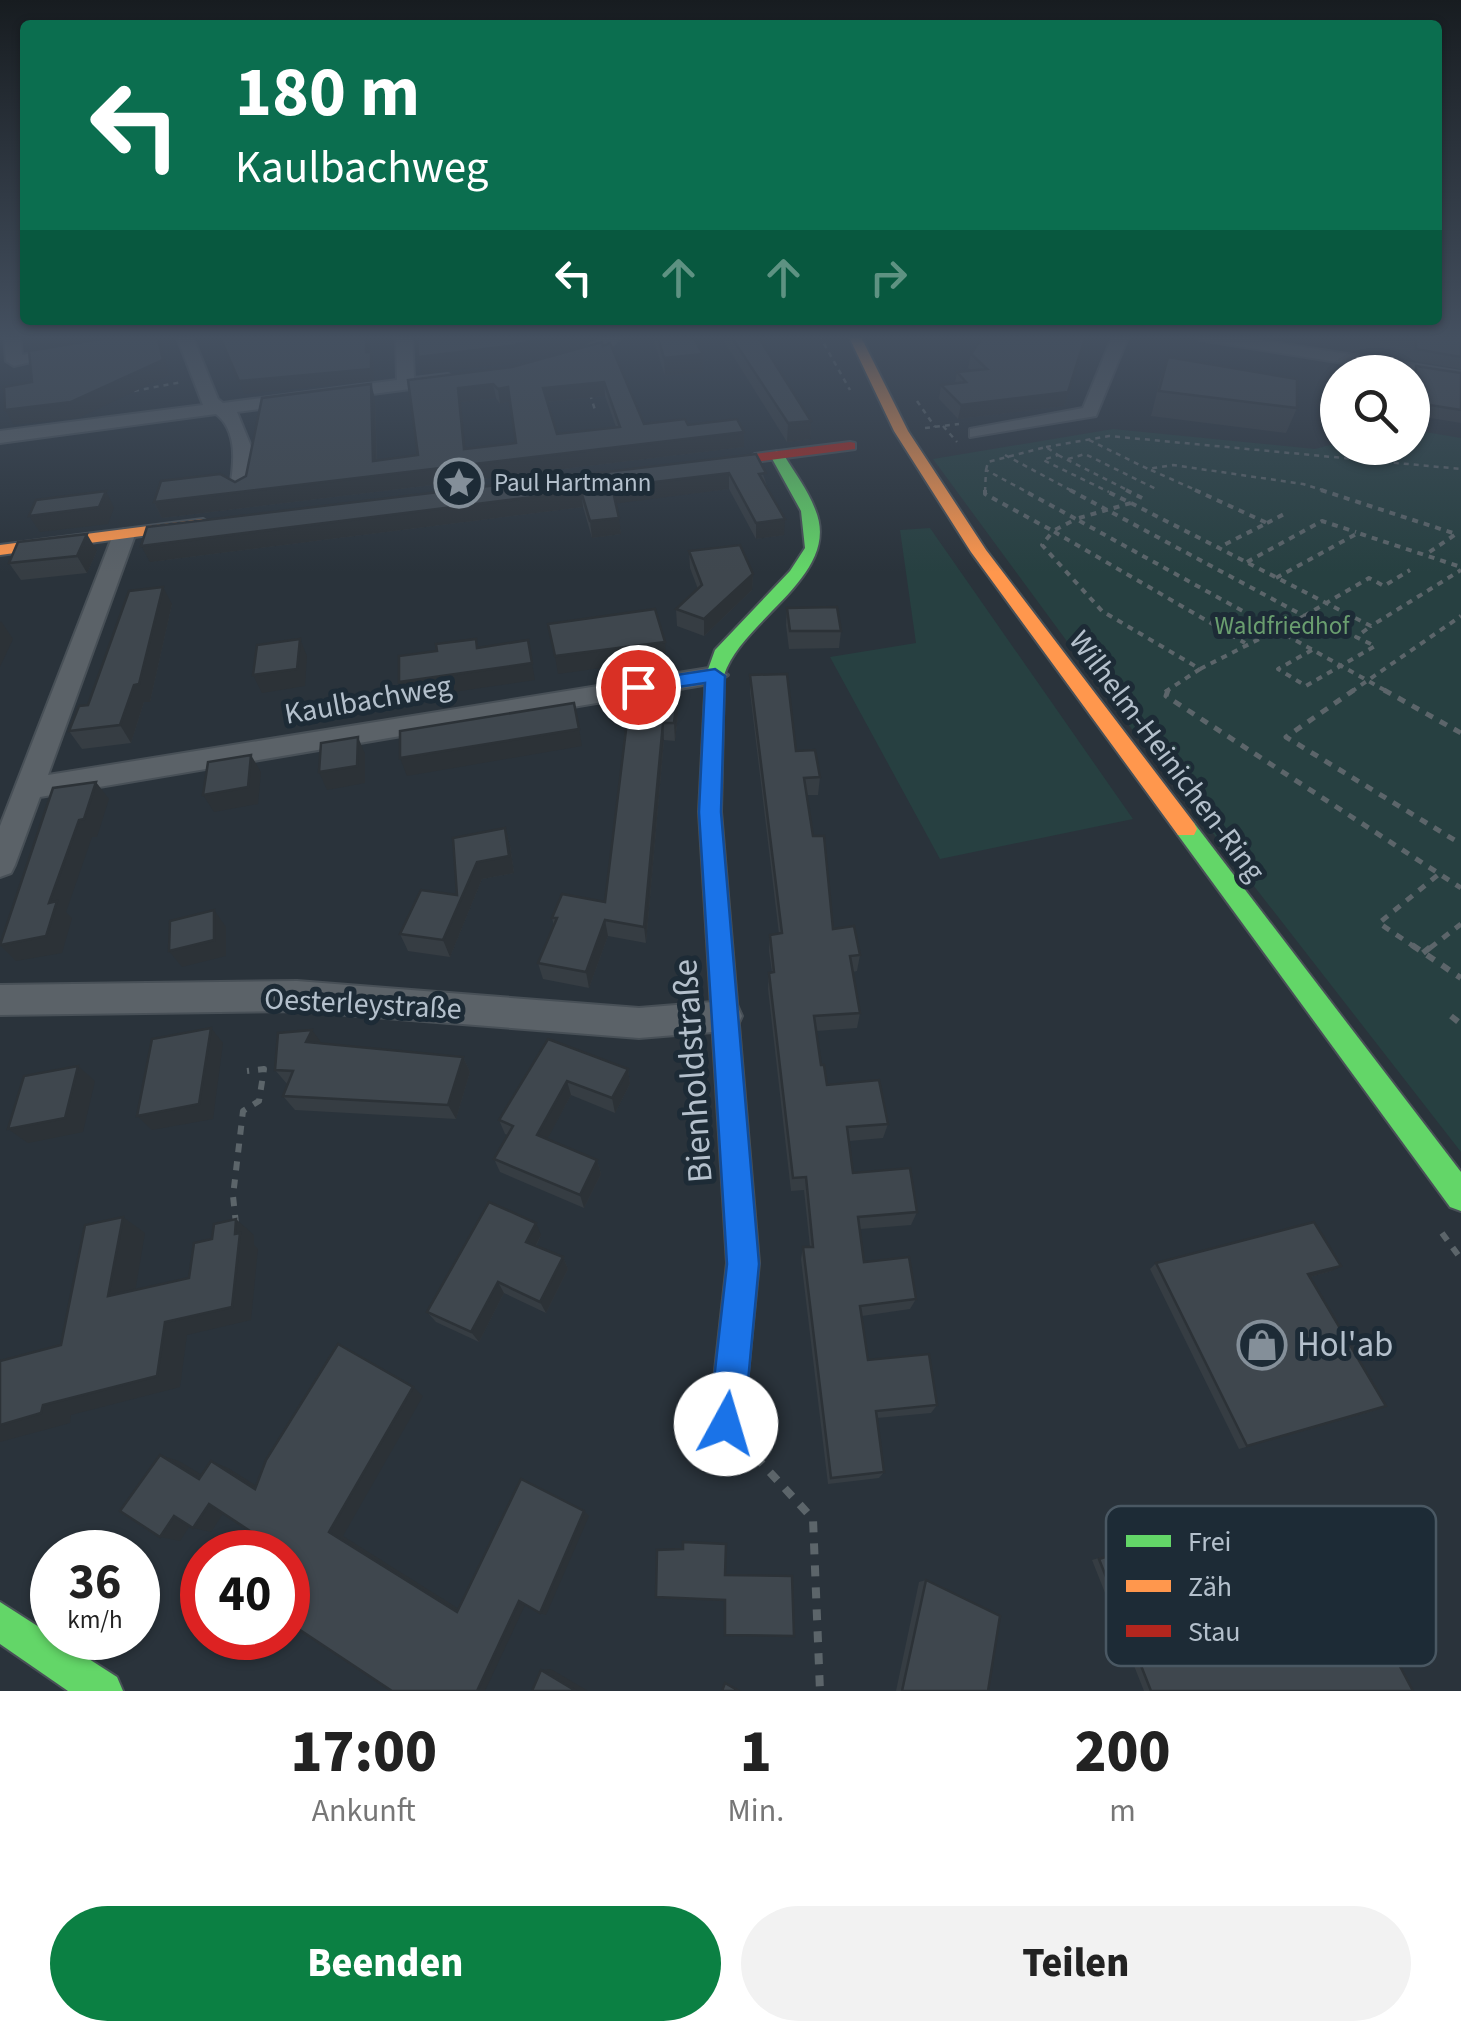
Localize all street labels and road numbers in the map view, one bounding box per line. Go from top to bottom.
street label: Wilhelm-Heinichen-Ring [1058,622,1276,890]
street label: Kaulbachweg [281,664,455,736]
street label: Bienholdstraße [660,957,726,1185]
street label: Oesterleystraße [263,977,463,1031]

